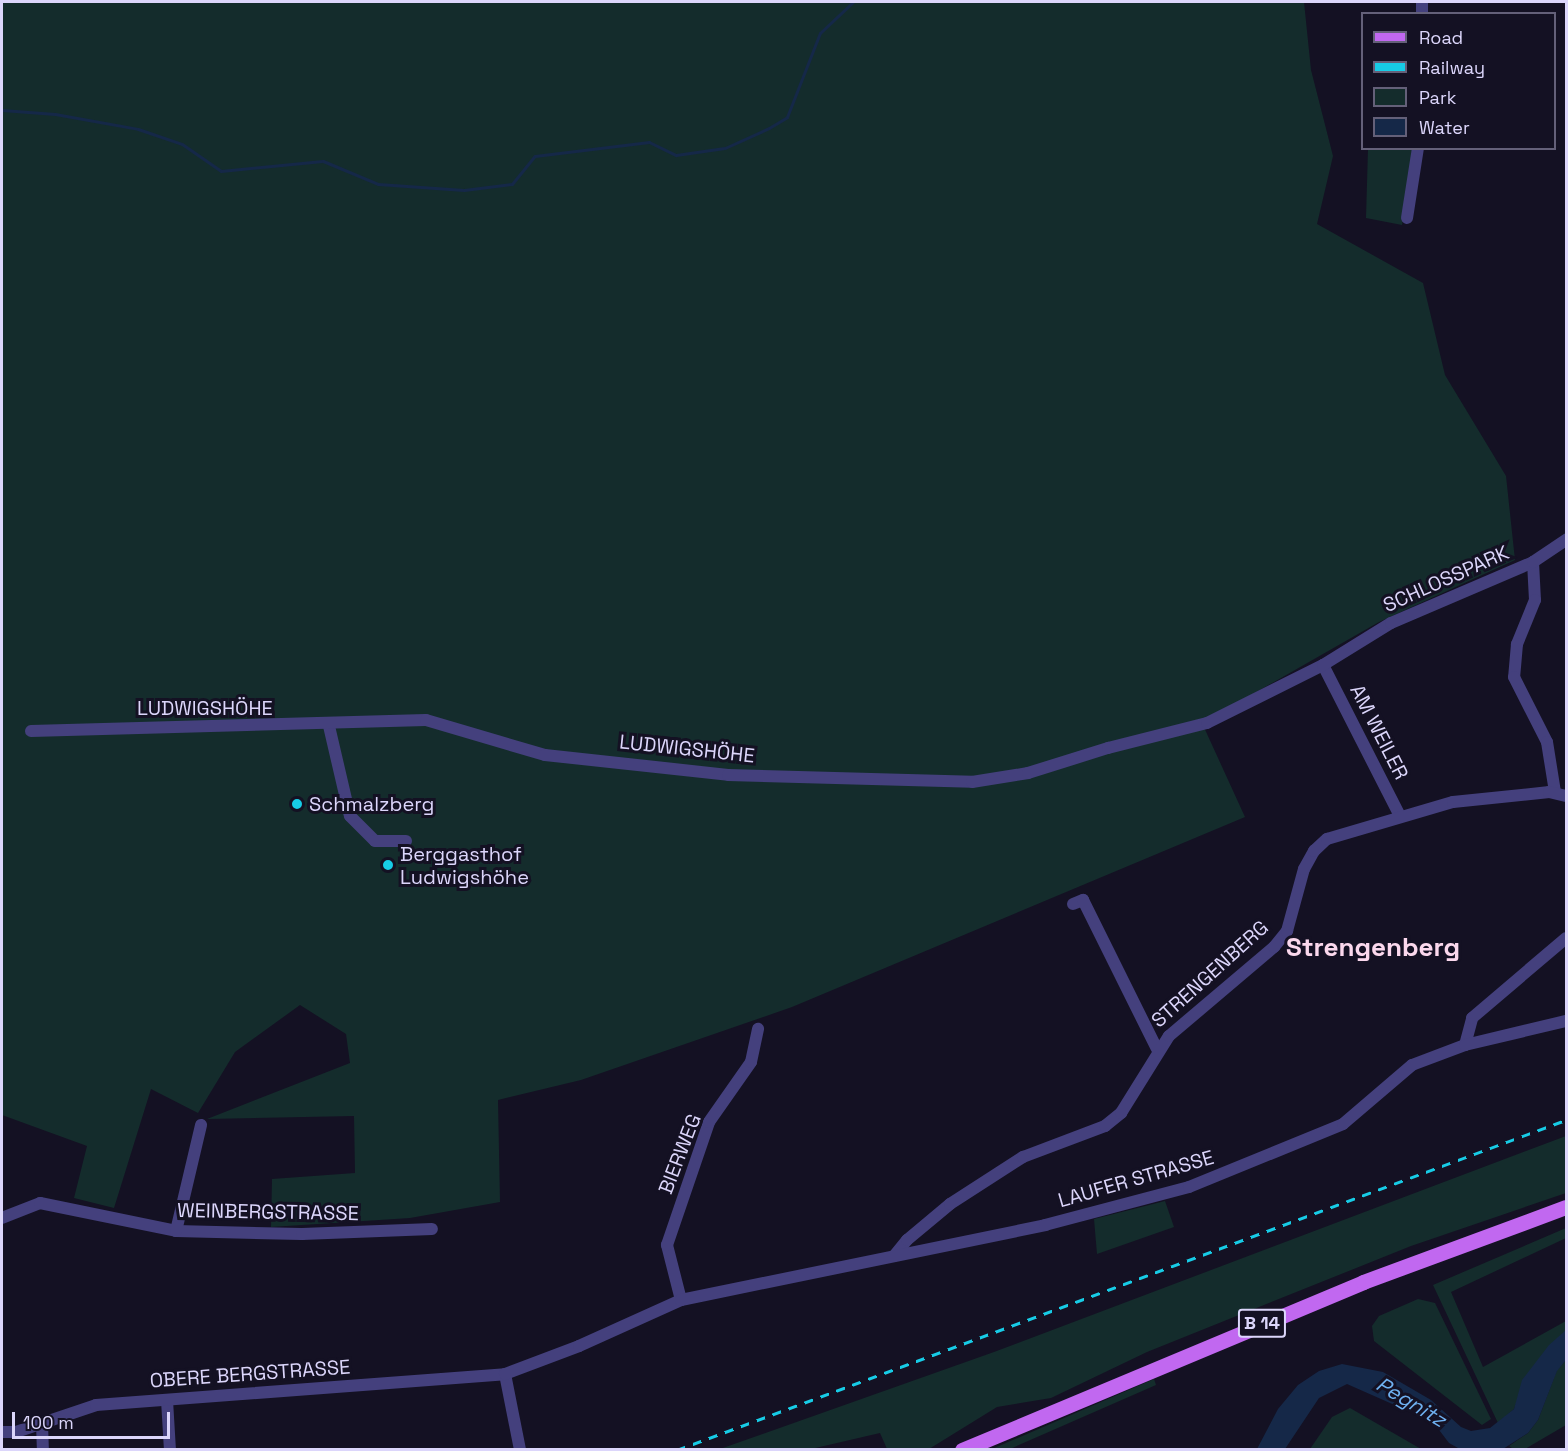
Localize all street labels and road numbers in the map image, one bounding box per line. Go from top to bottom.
street label: SCHLOSSPARK [1379,541,1513,617]
street label: AM WEILER [1345,680,1413,784]
street label: LUDWIGSHÖHE [137,696,273,720]
street label: LUDWIGSHÖHE [618,730,756,768]
street label: STRENGENBERG [1147,915,1273,1033]
street label: BIERWEG [654,1111,706,1197]
street label: LAUFER STRASSE [1055,1145,1217,1213]
street label: WEINBERGSTRASSE [177,1198,359,1226]
road number: B 14 [1236,1308,1288,1338]
street label: OBERE BERGSTRASSE [149,1355,351,1393]

